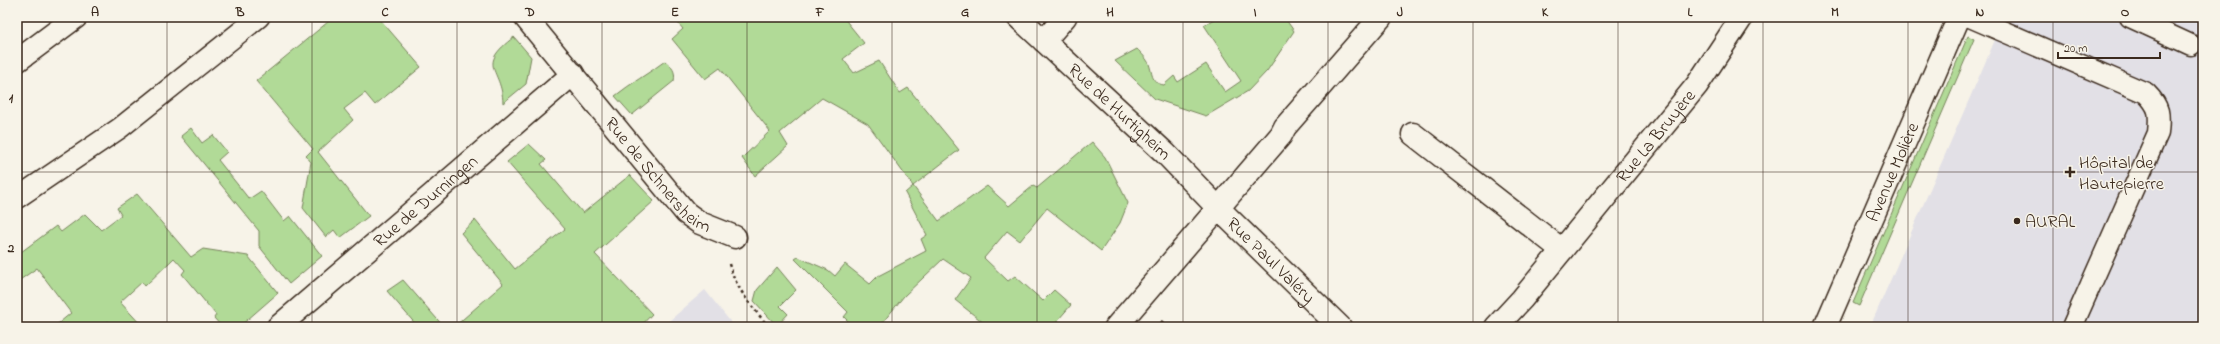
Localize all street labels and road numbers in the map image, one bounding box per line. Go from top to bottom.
street label: Rue de Hurtigheim [1061,58,1176,167]
street label: Rue La Bruyère [1611,84,1704,189]
street label: Rue de Schnersheim [597,112,714,241]
street label: Avenue Molière [1861,118,1927,227]
street label: Rue de Durningen [369,150,485,255]
street label: Rue Paul Valéry [1220,212,1320,311]

